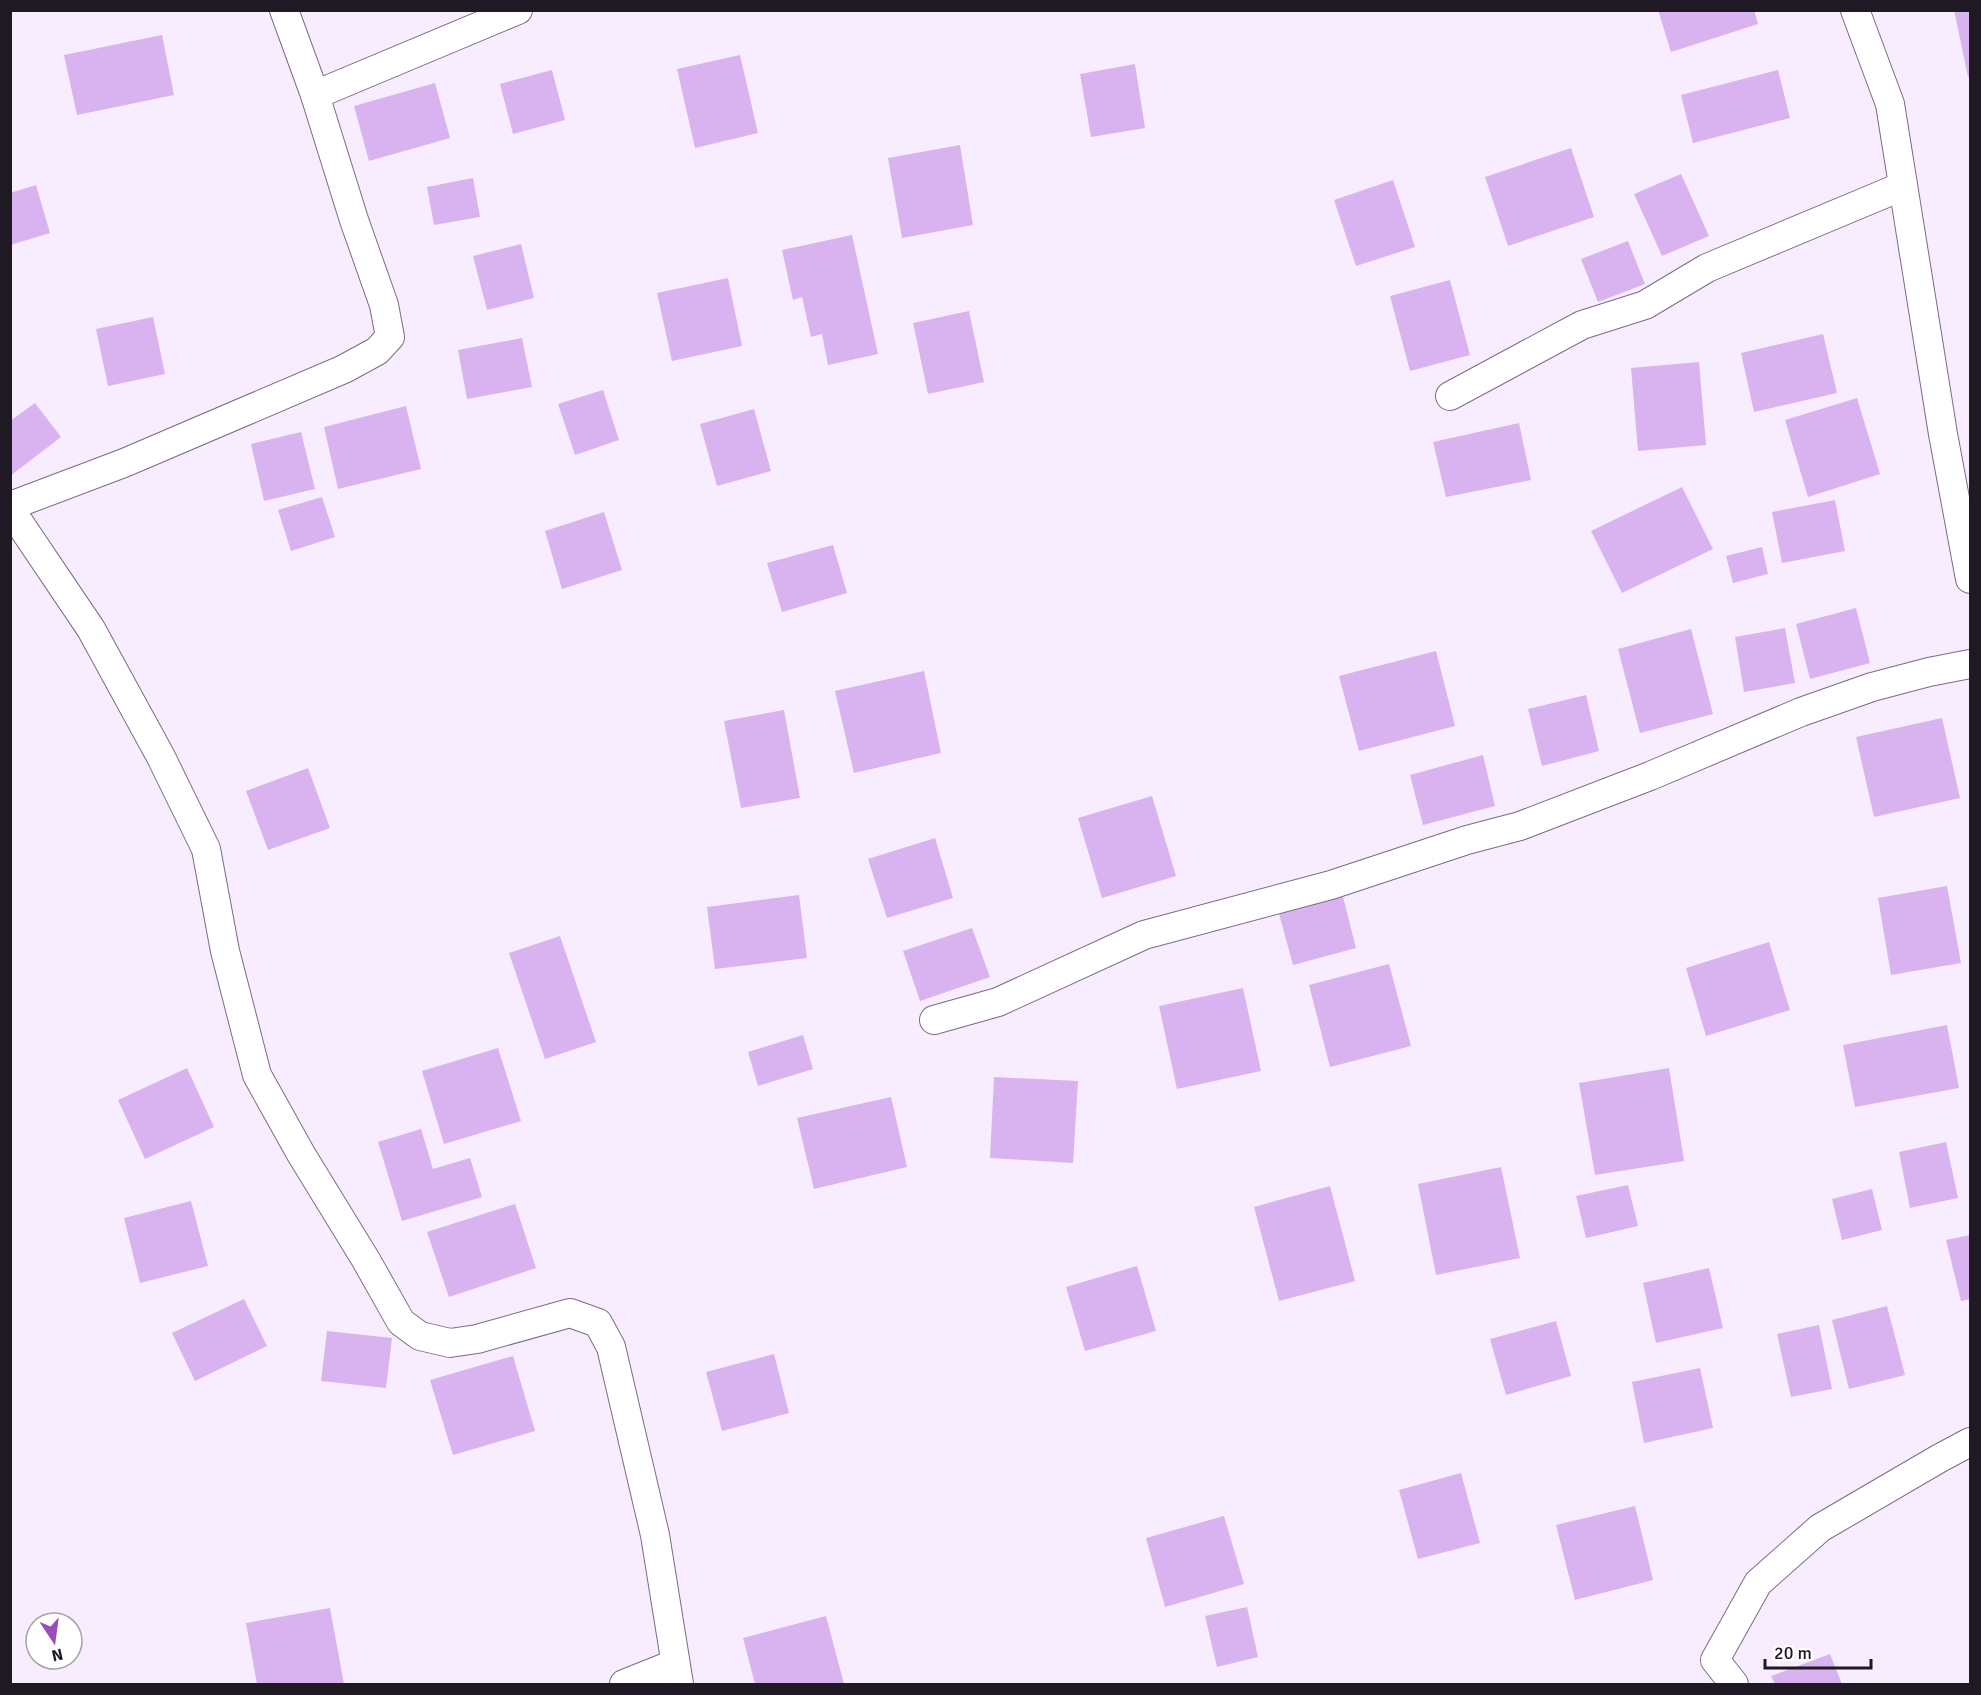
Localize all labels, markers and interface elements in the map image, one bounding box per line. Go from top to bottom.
north arrow [24,1611,84,1671]
scale bar [1765,1632,1872,1670]
text: 20 m [1774,1642,1812,1664]
text: N [49,1644,65,1666]

